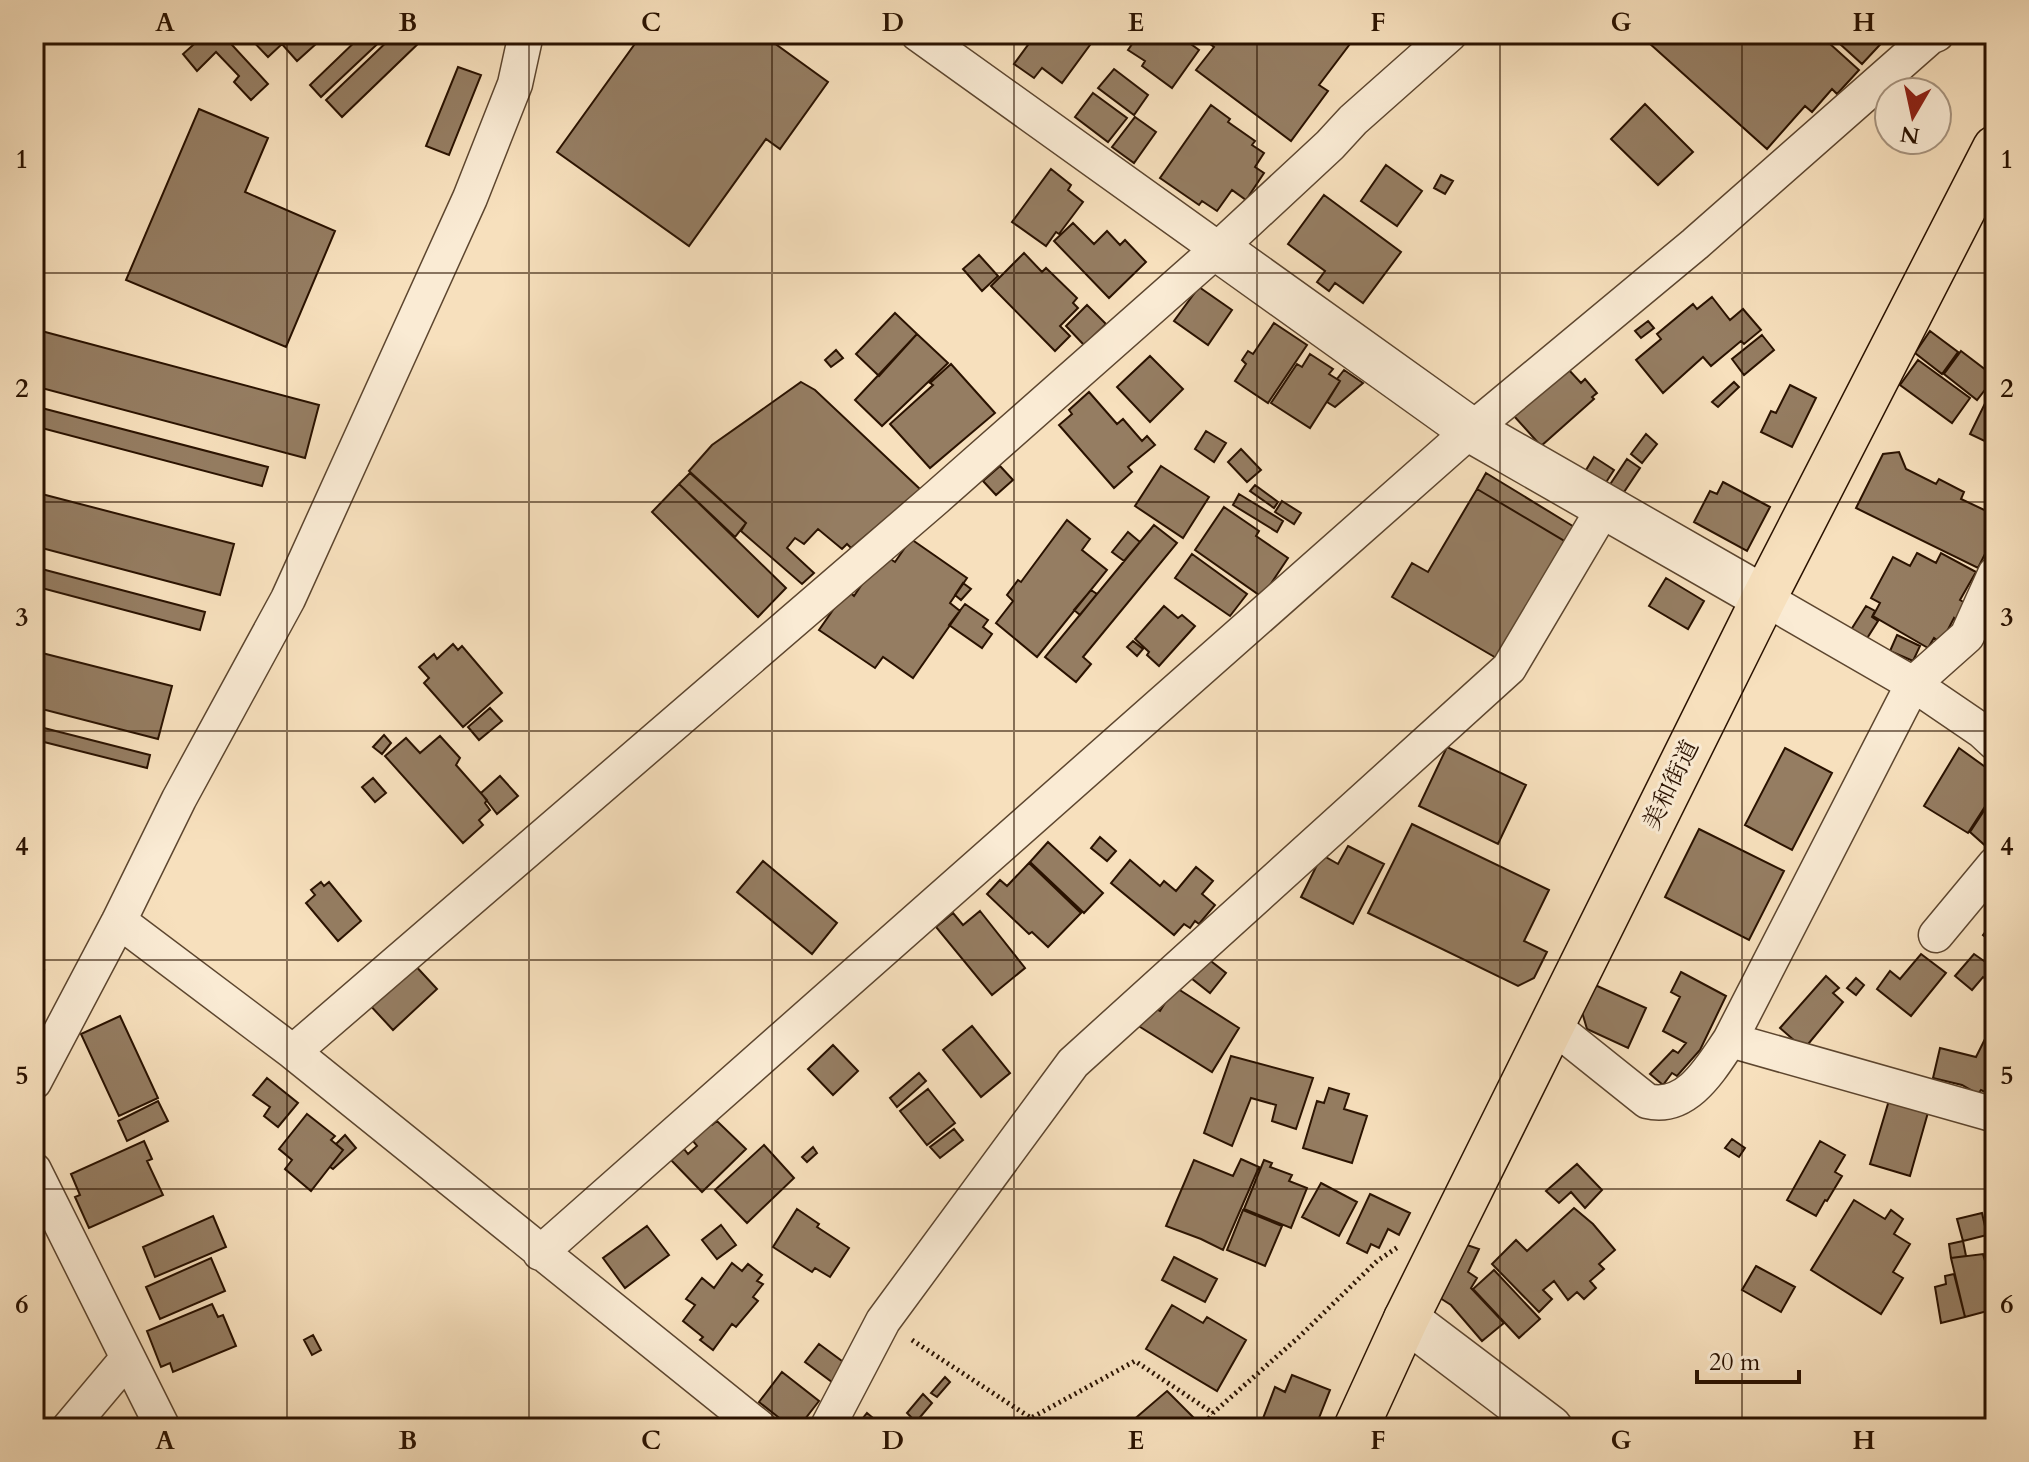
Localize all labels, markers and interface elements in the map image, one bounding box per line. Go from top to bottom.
text: A [155,5,175,40]
text: B [399,5,417,40]
text: C [641,5,661,40]
text: D [882,5,904,40]
text: E [1128,5,1144,40]
text: F [1370,5,1386,40]
text: G [1610,5,1632,40]
text: H [1853,5,1876,40]
north arrow [1873,76,1953,156]
text: N [1898,118,1922,151]
text: 1 [15,142,29,177]
text: 1 [2000,142,2014,177]
text: 2 [15,371,29,406]
text: 2 [2000,371,2014,406]
text: 3 [15,600,29,635]
text: 3 [2000,600,2014,635]
street label: 美和街道 [1635,735,1707,835]
text: 4 [15,829,29,864]
text: 4 [2000,829,2014,864]
text: 5 [15,1058,29,1093]
text: 5 [2000,1058,2014,1093]
text: 6 [15,1287,29,1322]
text: 6 [2000,1287,2014,1322]
scale bar [1697,1334,1799,1384]
text: 20 m [1709,1346,1761,1379]
text: A [155,1423,175,1458]
text: B [399,1423,417,1458]
text: C [641,1423,661,1458]
text: D [882,1423,904,1458]
text: E [1128,1423,1144,1458]
text: F [1370,1423,1386,1458]
text: G [1610,1423,1632,1458]
text: H [1853,1423,1876,1458]

